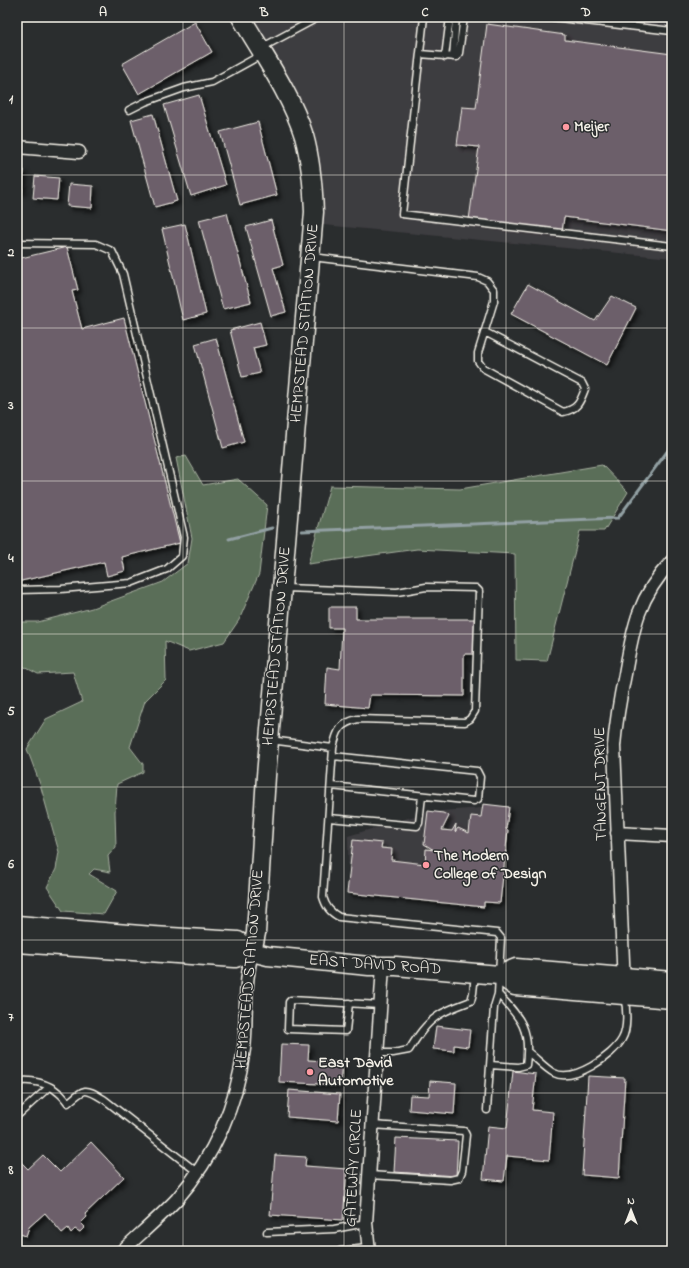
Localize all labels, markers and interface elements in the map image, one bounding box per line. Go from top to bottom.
text: A [99,3,107,22]
text: B [259,3,269,22]
text: C [421,3,429,22]
text: D [580,3,591,22]
text: 1 [9,90,14,109]
place label: Meijer [574,115,610,139]
marker: Meijer [561,122,571,132]
street label: HEMPSTEAD STATION DRIVE [284,222,326,424]
text: 2 [7,243,15,262]
text: 3 [7,396,14,415]
street label: HEMPSTEAD STATION DRIVE [256,545,298,747]
text: 4 [7,549,14,568]
text: 5 [7,702,15,721]
street label: TANGENT DRIVE [588,727,614,841]
place label: The Modern College of Design [434,844,546,887]
text: 6 [7,855,14,874]
marker: The Modern College of Design [421,860,431,870]
street label: HEMPSTEAD STATION DRIVE [229,868,271,1070]
street label: EAST DAVID ROAD [308,948,442,982]
text: 7 [8,1008,14,1027]
place label: East David Automotive [318,1051,394,1093]
marker: East David Automotive [305,1067,315,1077]
street label: GATEWAY CIRCLE [339,1108,369,1228]
text: 8 [8,1161,14,1180]
north arrow [611,1190,651,1230]
text: N [627,1193,635,1209]

